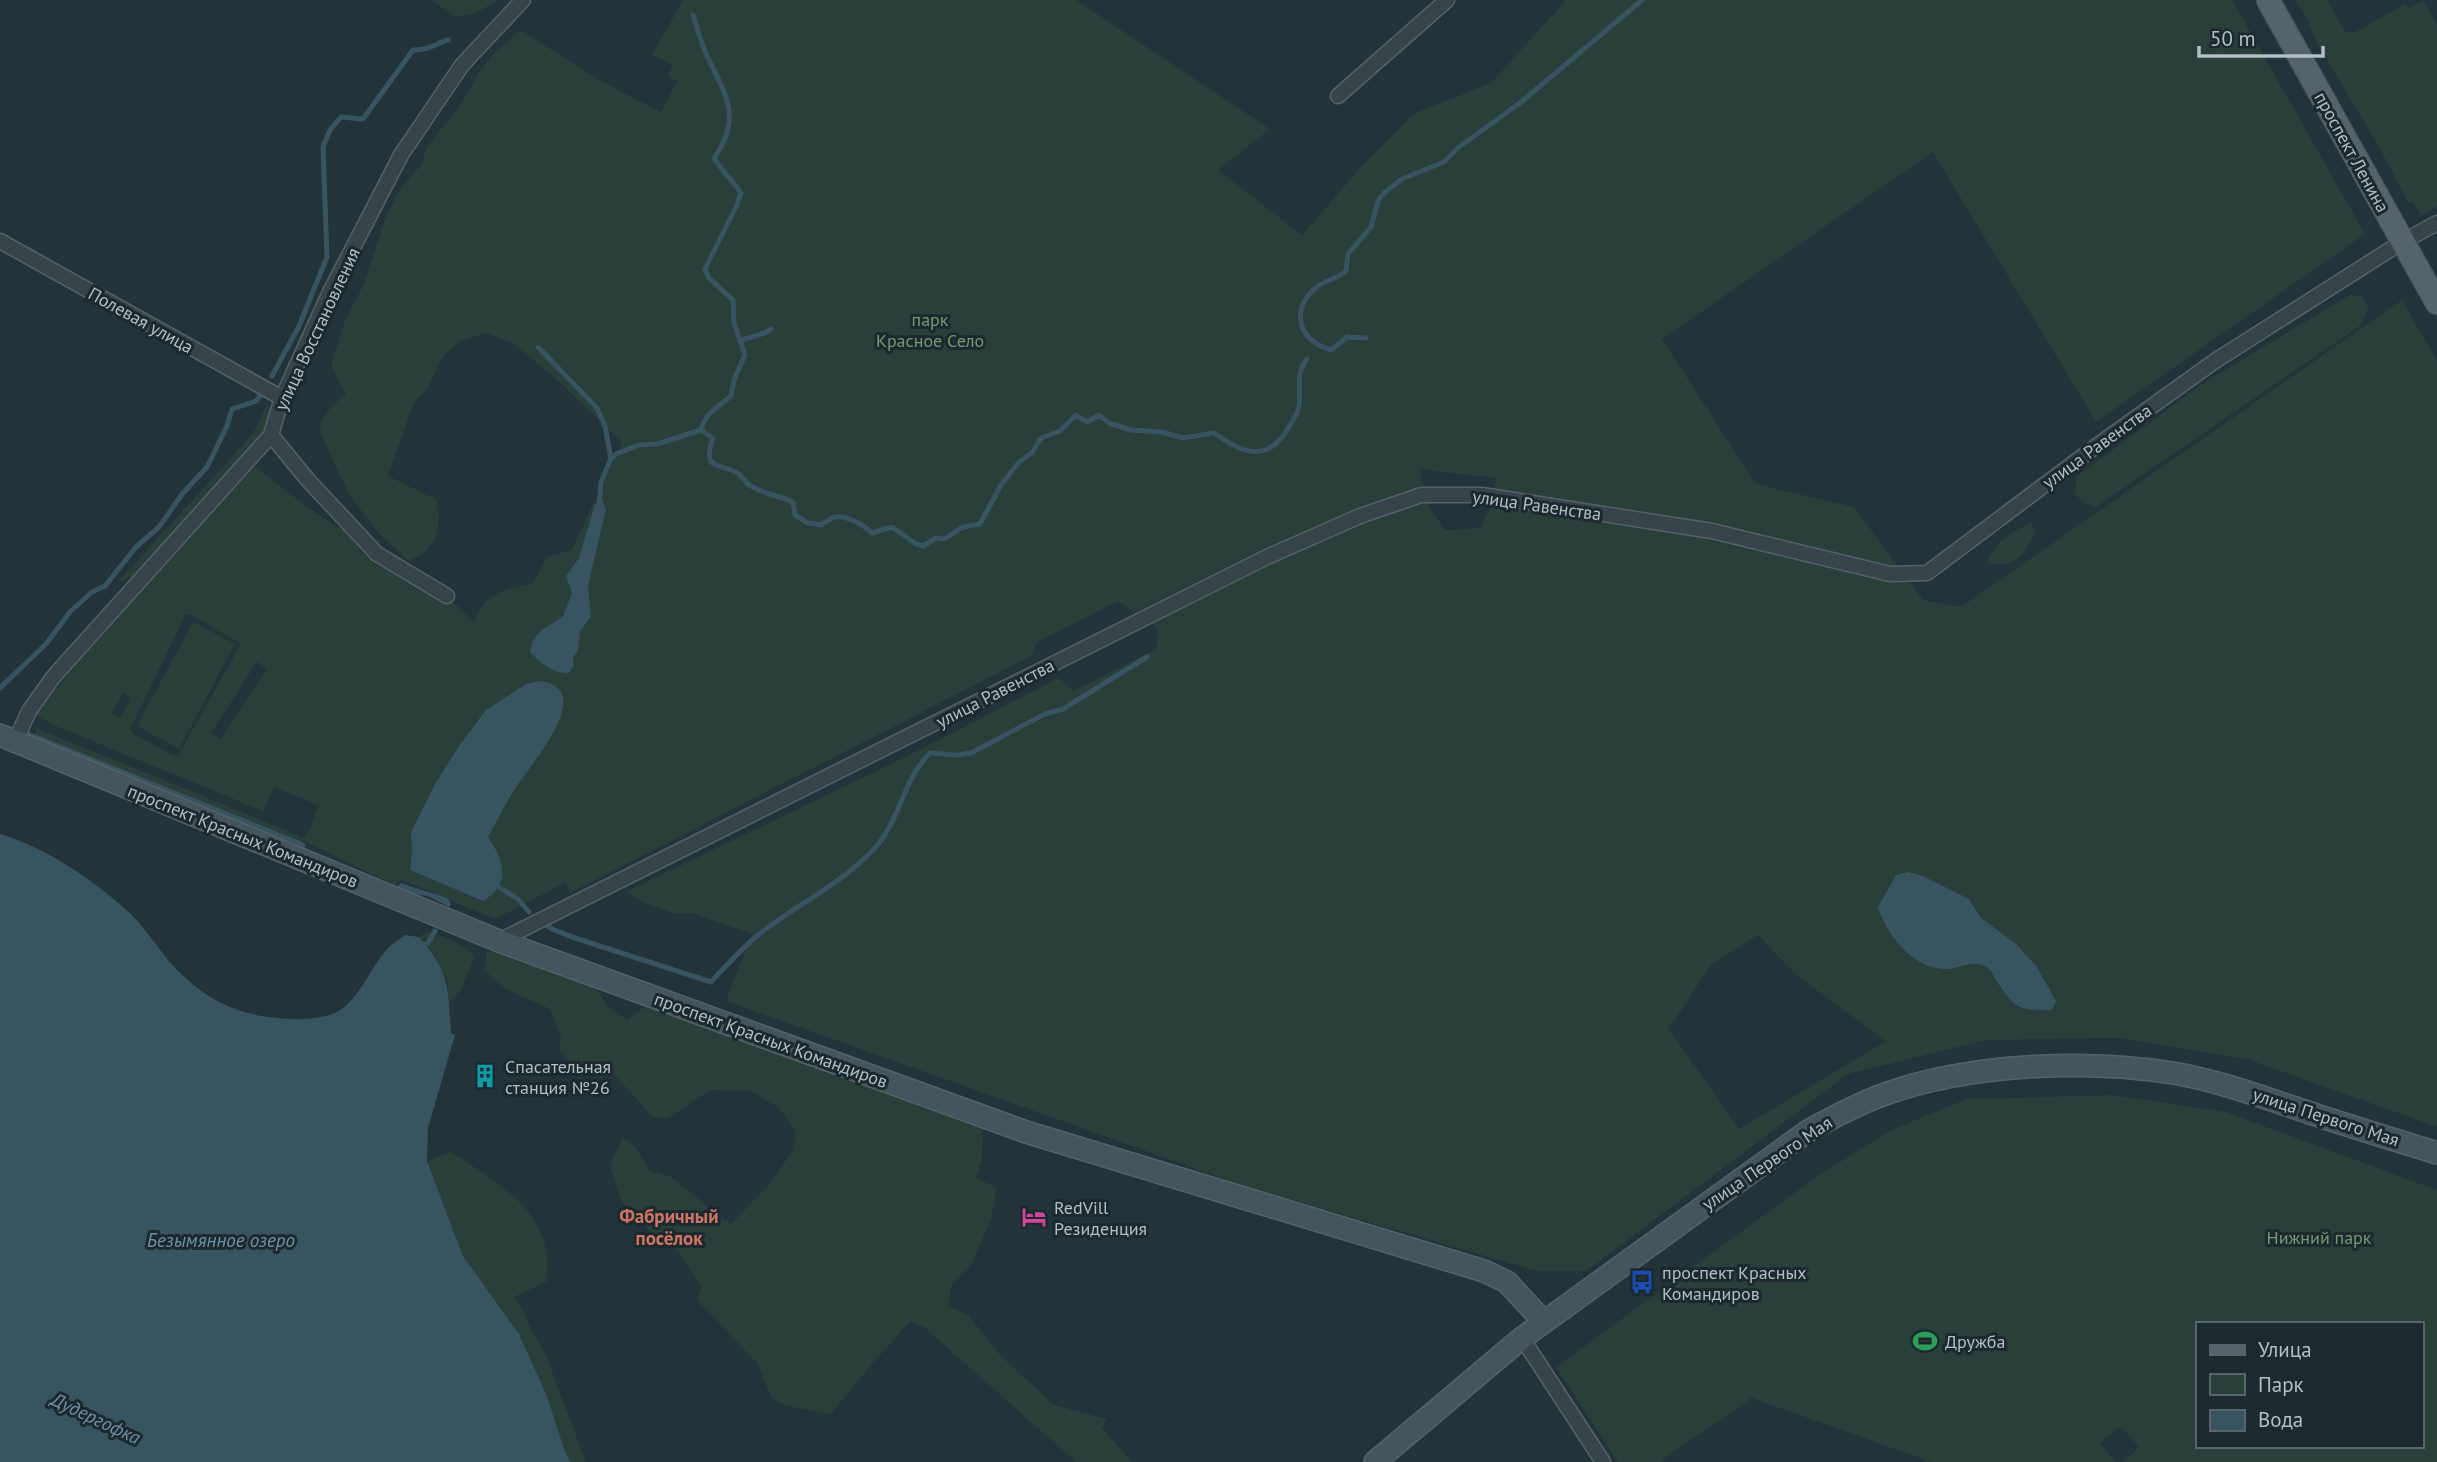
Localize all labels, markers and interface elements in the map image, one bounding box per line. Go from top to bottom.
scale bar [2199,14,2323,58]
text: 50 m [2210,25,2256,52]
street label: проспект Ленина [2309,88,2395,216]
street label: улица Восстановления [269,244,365,414]
street label: Полевая улица [84,282,198,358]
park label: парк Красное Село [876,308,984,352]
street label: улица Равенства [2038,399,2156,493]
street label: улица Равенства [1471,485,1603,525]
street label: улица Равенства [932,653,1058,733]
street label: проспект Красных Командиров [124,779,362,893]
street label: проспект Красных Командиров [651,987,891,1093]
place label: Спасательная станция №26 [505,1055,611,1099]
building icon: Спасательная станция №26 [471,1062,499,1090]
street label: улица Первого Мая [2250,1082,2402,1152]
street label: улица Первого Мая [1697,1111,1837,1215]
place label: RedVill Резиденция [1054,1196,1147,1240]
hotel icon: RedVill Резиденция [1020,1203,1048,1231]
district label: Фабричный посёлок [620,1204,719,1250]
park label: Нижний парк [2267,1226,2372,1249]
water label: Безымянное озеро [147,1228,295,1252]
place label: проспект Красных Командиров [1662,1261,1807,1305]
bus stop icon: проспект Красных Командиров [1628,1268,1656,1296]
legend [2196,1322,2423,1448]
sports icon: Дружба [1911,1327,1939,1355]
place label: Дружба [1945,1330,2005,1353]
text: Улица [2258,1336,2312,1363]
text: Парк [2258,1371,2304,1398]
water label: Дудергофка [46,1386,145,1449]
text: Вода [2258,1406,2303,1433]

